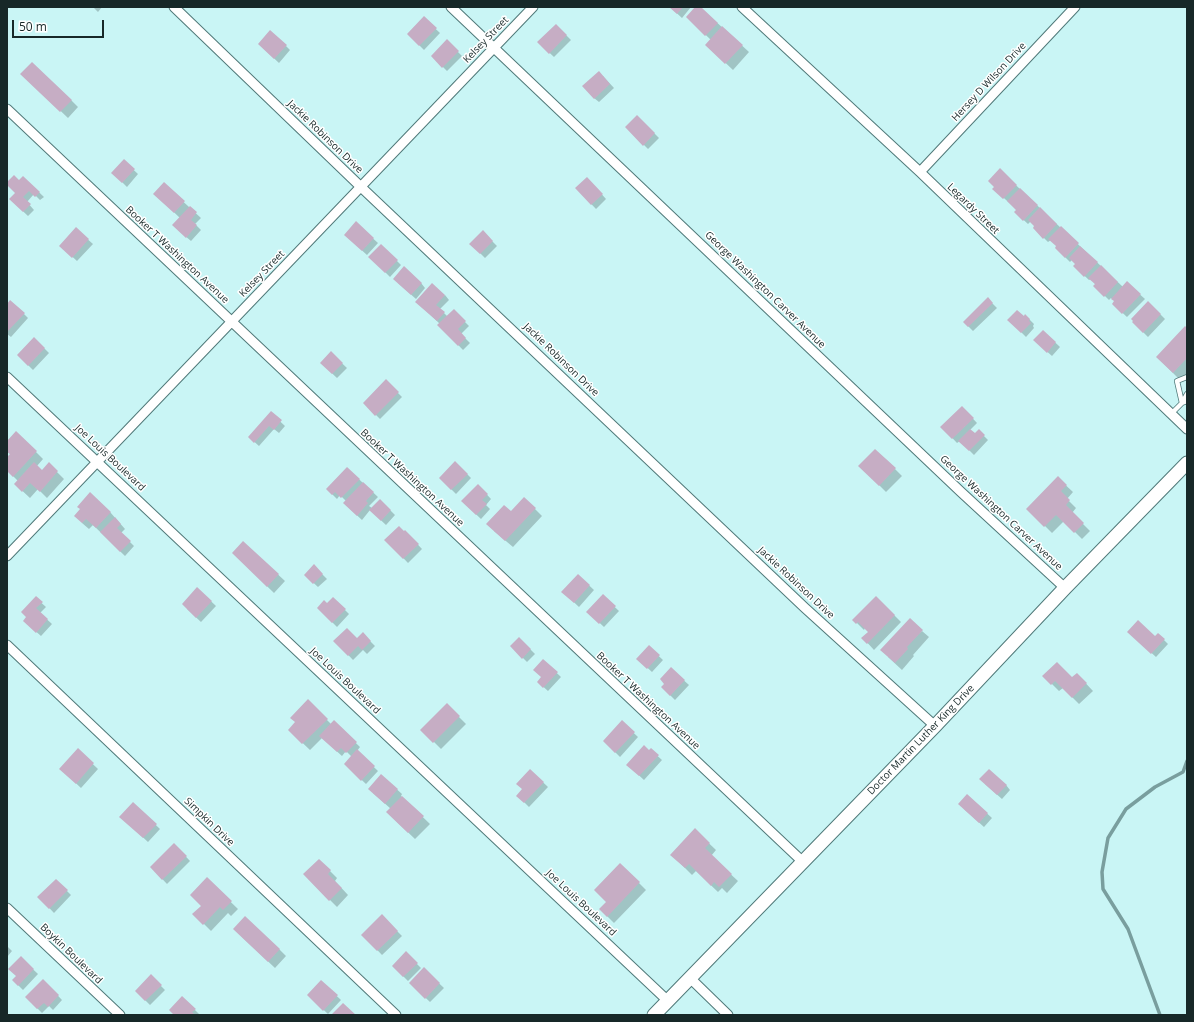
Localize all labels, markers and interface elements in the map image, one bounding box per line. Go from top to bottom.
scale bar [14,12,106,38]
street label: Kelsey Street [461,14,511,66]
text: 50 m [19,18,47,35]
street label: Hersey D Wilson Drive [949,40,1029,124]
street label: Jackie Robinson Drive [285,98,365,176]
street label: Legardy Street [945,181,1001,237]
street label: Booker T Washington Avenue [123,204,231,306]
street label: George Washington Carver Avenue [702,229,828,351]
street label: Kelsey Street [237,248,287,300]
street label: Jackie Robinson Drive [521,321,601,399]
street label: Joe Louis Boulevard [72,422,148,494]
street label: Booker T Washington Avenue [358,427,466,529]
street label: George Washington Carver Avenue [937,453,1065,573]
street label: Jackie Robinson Drive [755,545,837,621]
street label: Joe Louis Boulevard [307,645,383,717]
street label: Booker T Washington Avenue [594,650,702,752]
street label: Doctor Martin Luther King Drive [865,682,977,798]
street label: Simpkin Drive [182,795,236,849]
street label: Joe Louis Boulevard [543,867,619,939]
street label: Boykin Boulevard [38,921,104,987]

